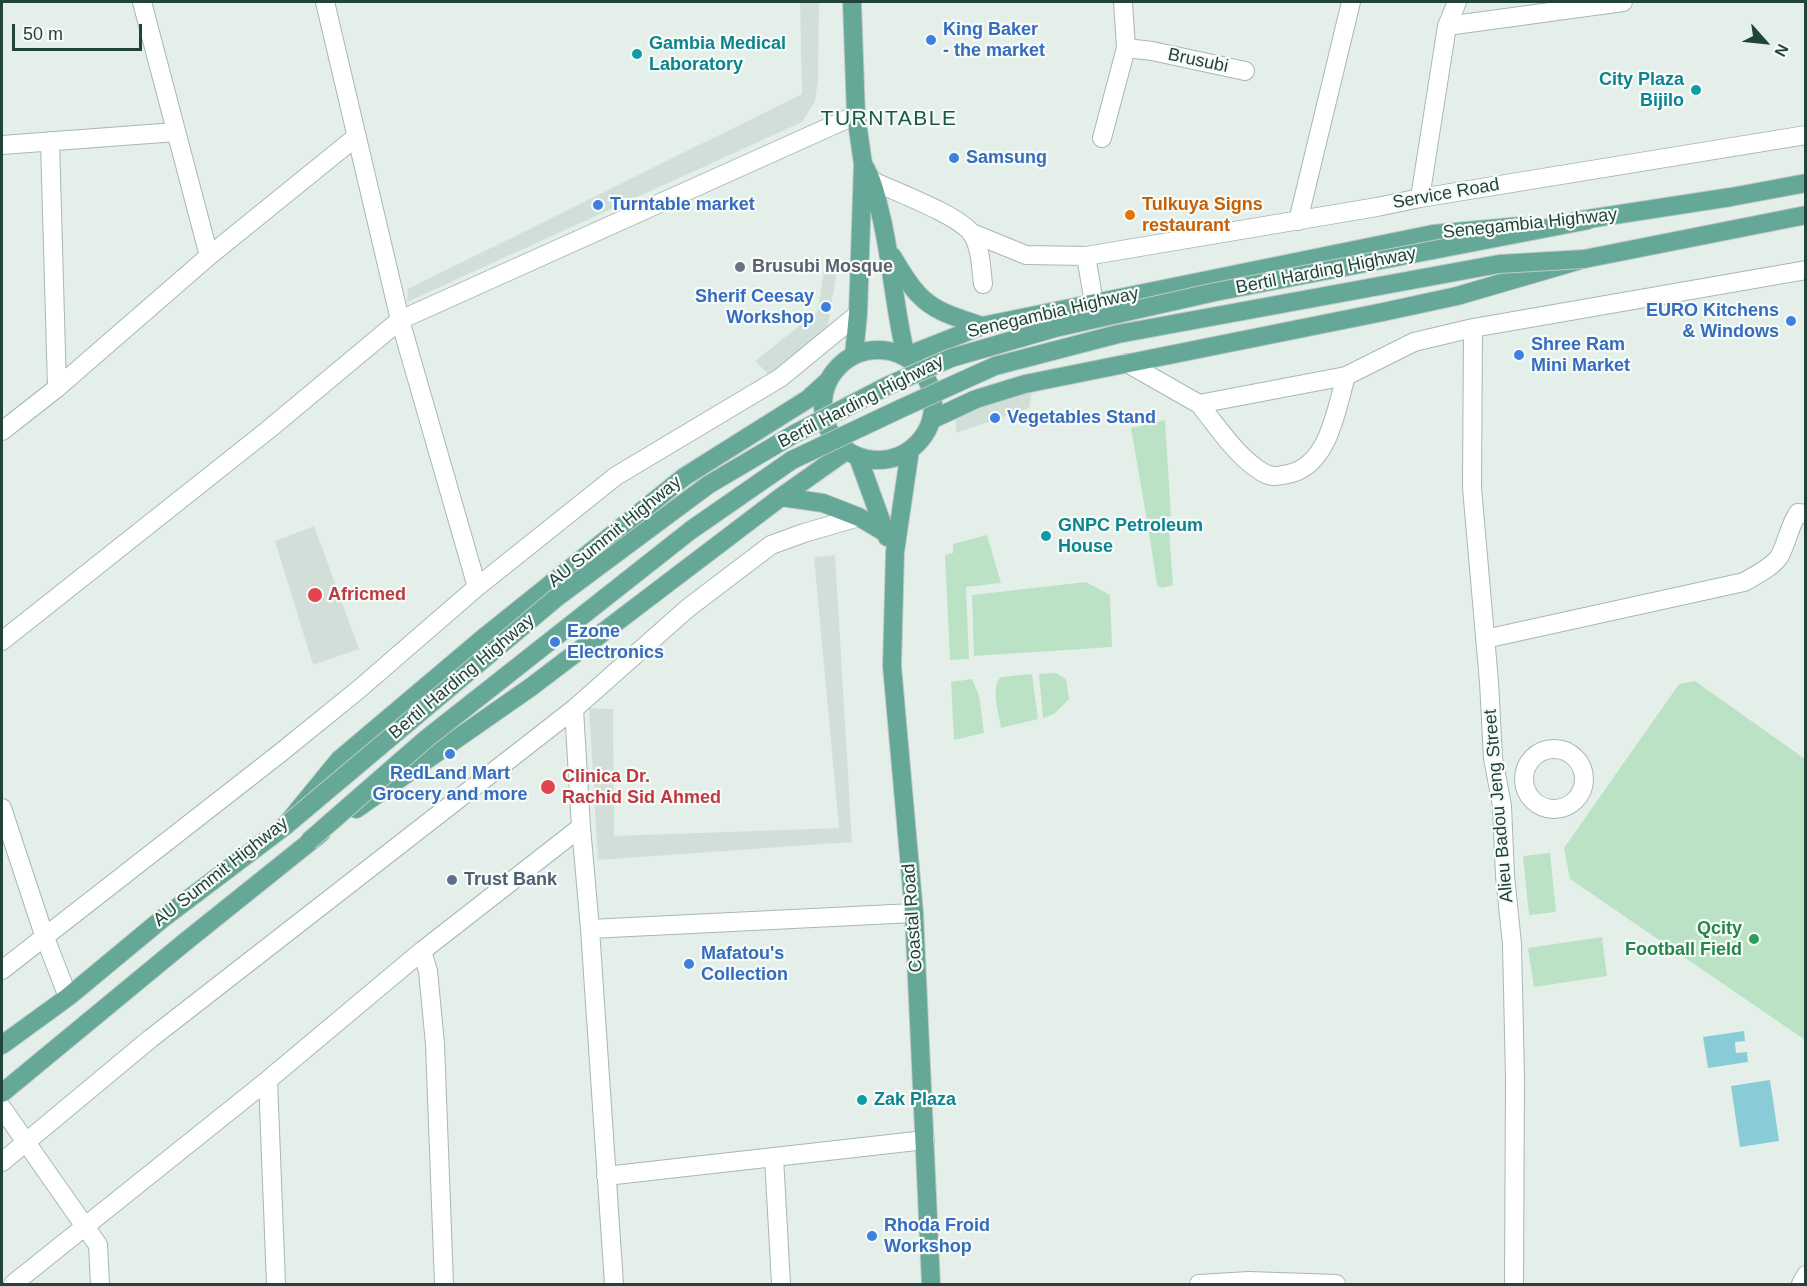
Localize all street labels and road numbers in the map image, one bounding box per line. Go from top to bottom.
street label: Brusubi [1166,44,1230,78]
street label: Service Road [1391,174,1501,214]
street label: Senegambia Highway [1442,204,1618,244]
street label: Bertil Harding Highway [1234,243,1418,299]
street label: Senegambia Highway [965,283,1141,343]
street label: Bertil Harding Highway [775,351,947,453]
street label: AU Summit Highway [544,472,686,592]
street label: Bertil Harding Highway [385,610,539,744]
street label: Alieu Badou Jeng Street [1480,708,1518,904]
street label: AU Summit Highway [149,813,293,931]
street label: Coastal Road [898,863,928,973]

